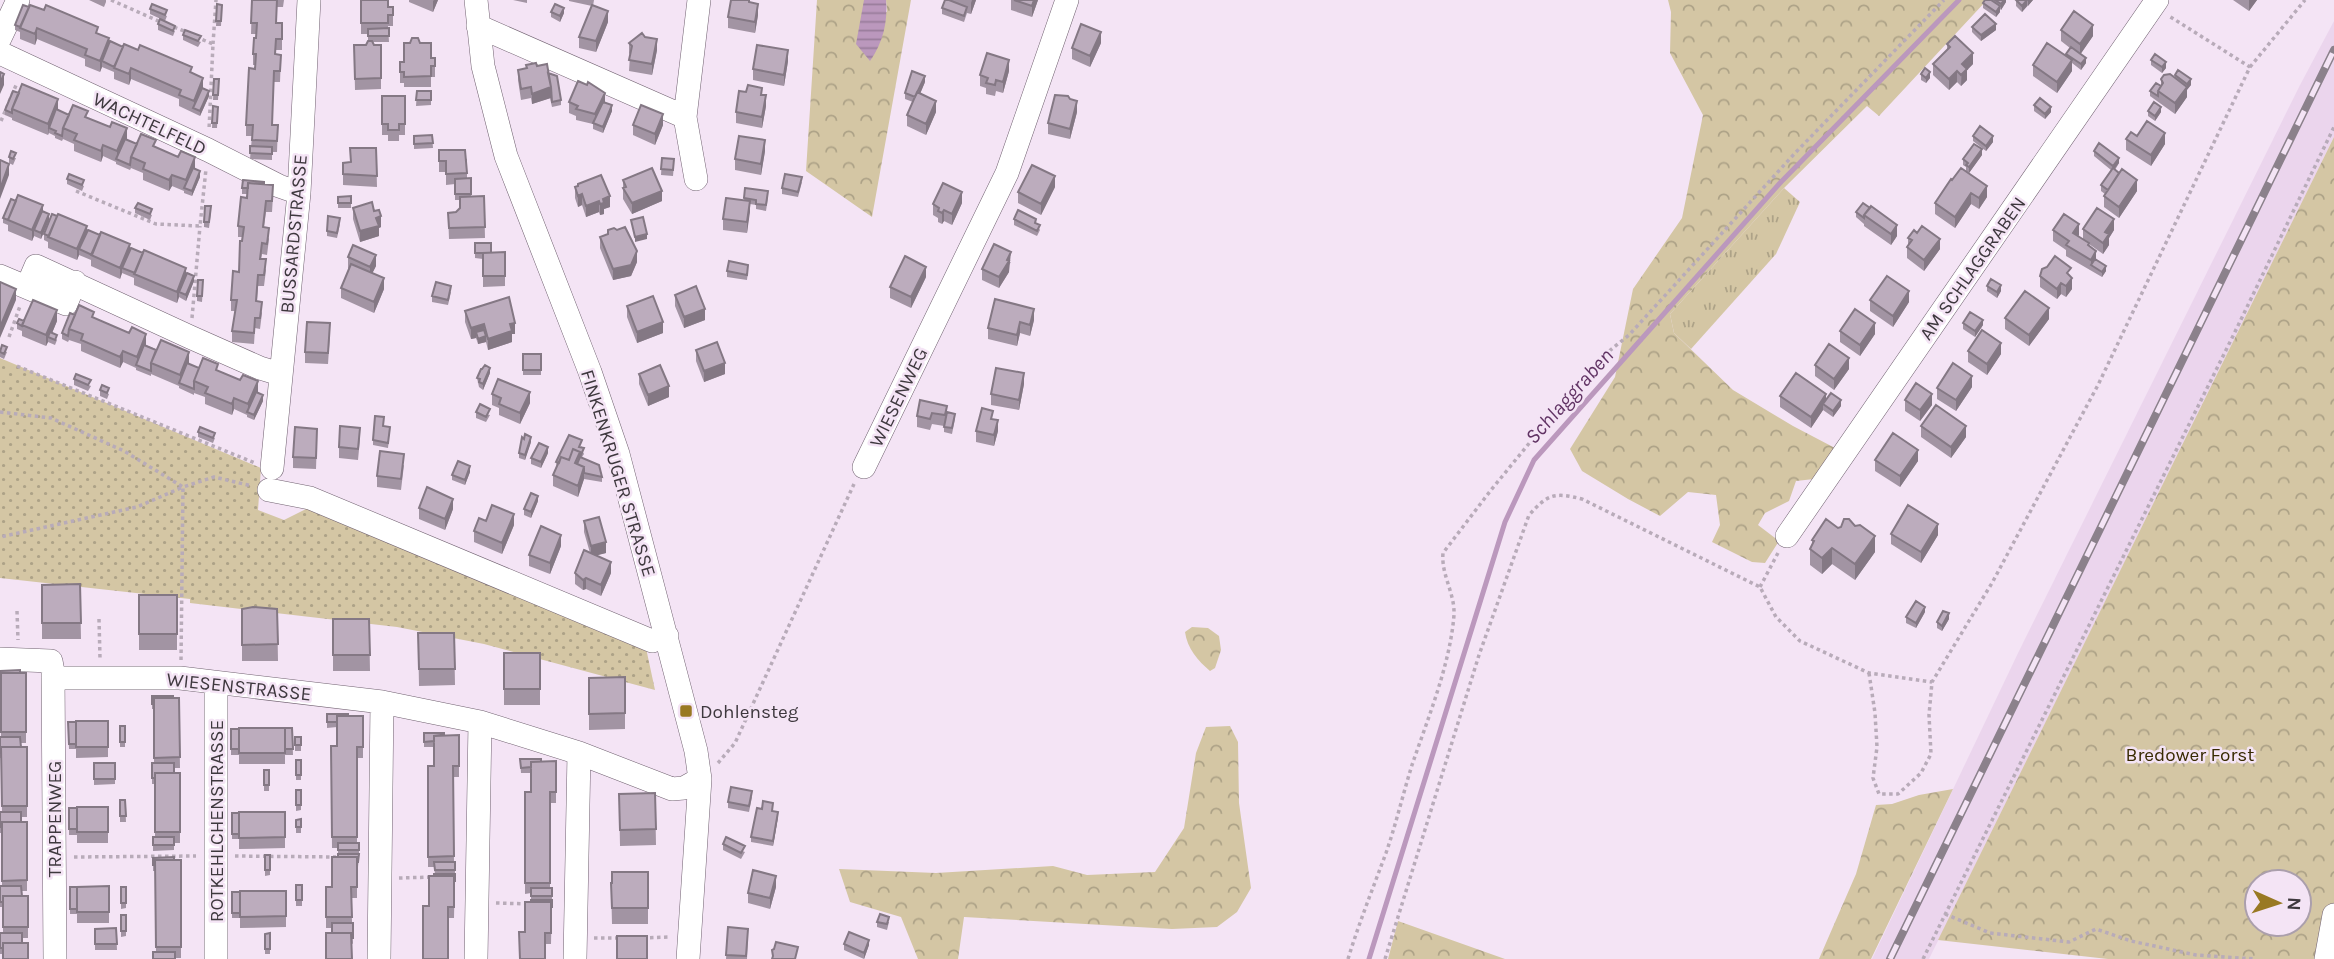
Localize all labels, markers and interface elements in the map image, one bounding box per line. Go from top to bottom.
street label: WACHTELFELD [89,88,210,160]
street label: BUSSARDSTRASSE [276,154,312,314]
street label: AM SCHLAGGRABEN [1915,193,2030,344]
water label: Schlaggraben [1520,343,1618,449]
street label: WIESENWEG [865,344,932,451]
street label: FINKENKRUGER STRASSE [576,367,660,579]
street label: WIESENSTRASSE [165,668,312,706]
place label: Dohlensteg [700,701,799,723]
marker: Dohlensteg [678,703,694,719]
street label: ROTKEHLCHENSTRASSE [206,720,228,922]
park label: Bredower Forst [2126,744,2254,766]
street label: TRAPPENWEG [44,761,66,877]
north arrow [2243,868,2313,938]
text: N [2283,896,2305,911]

